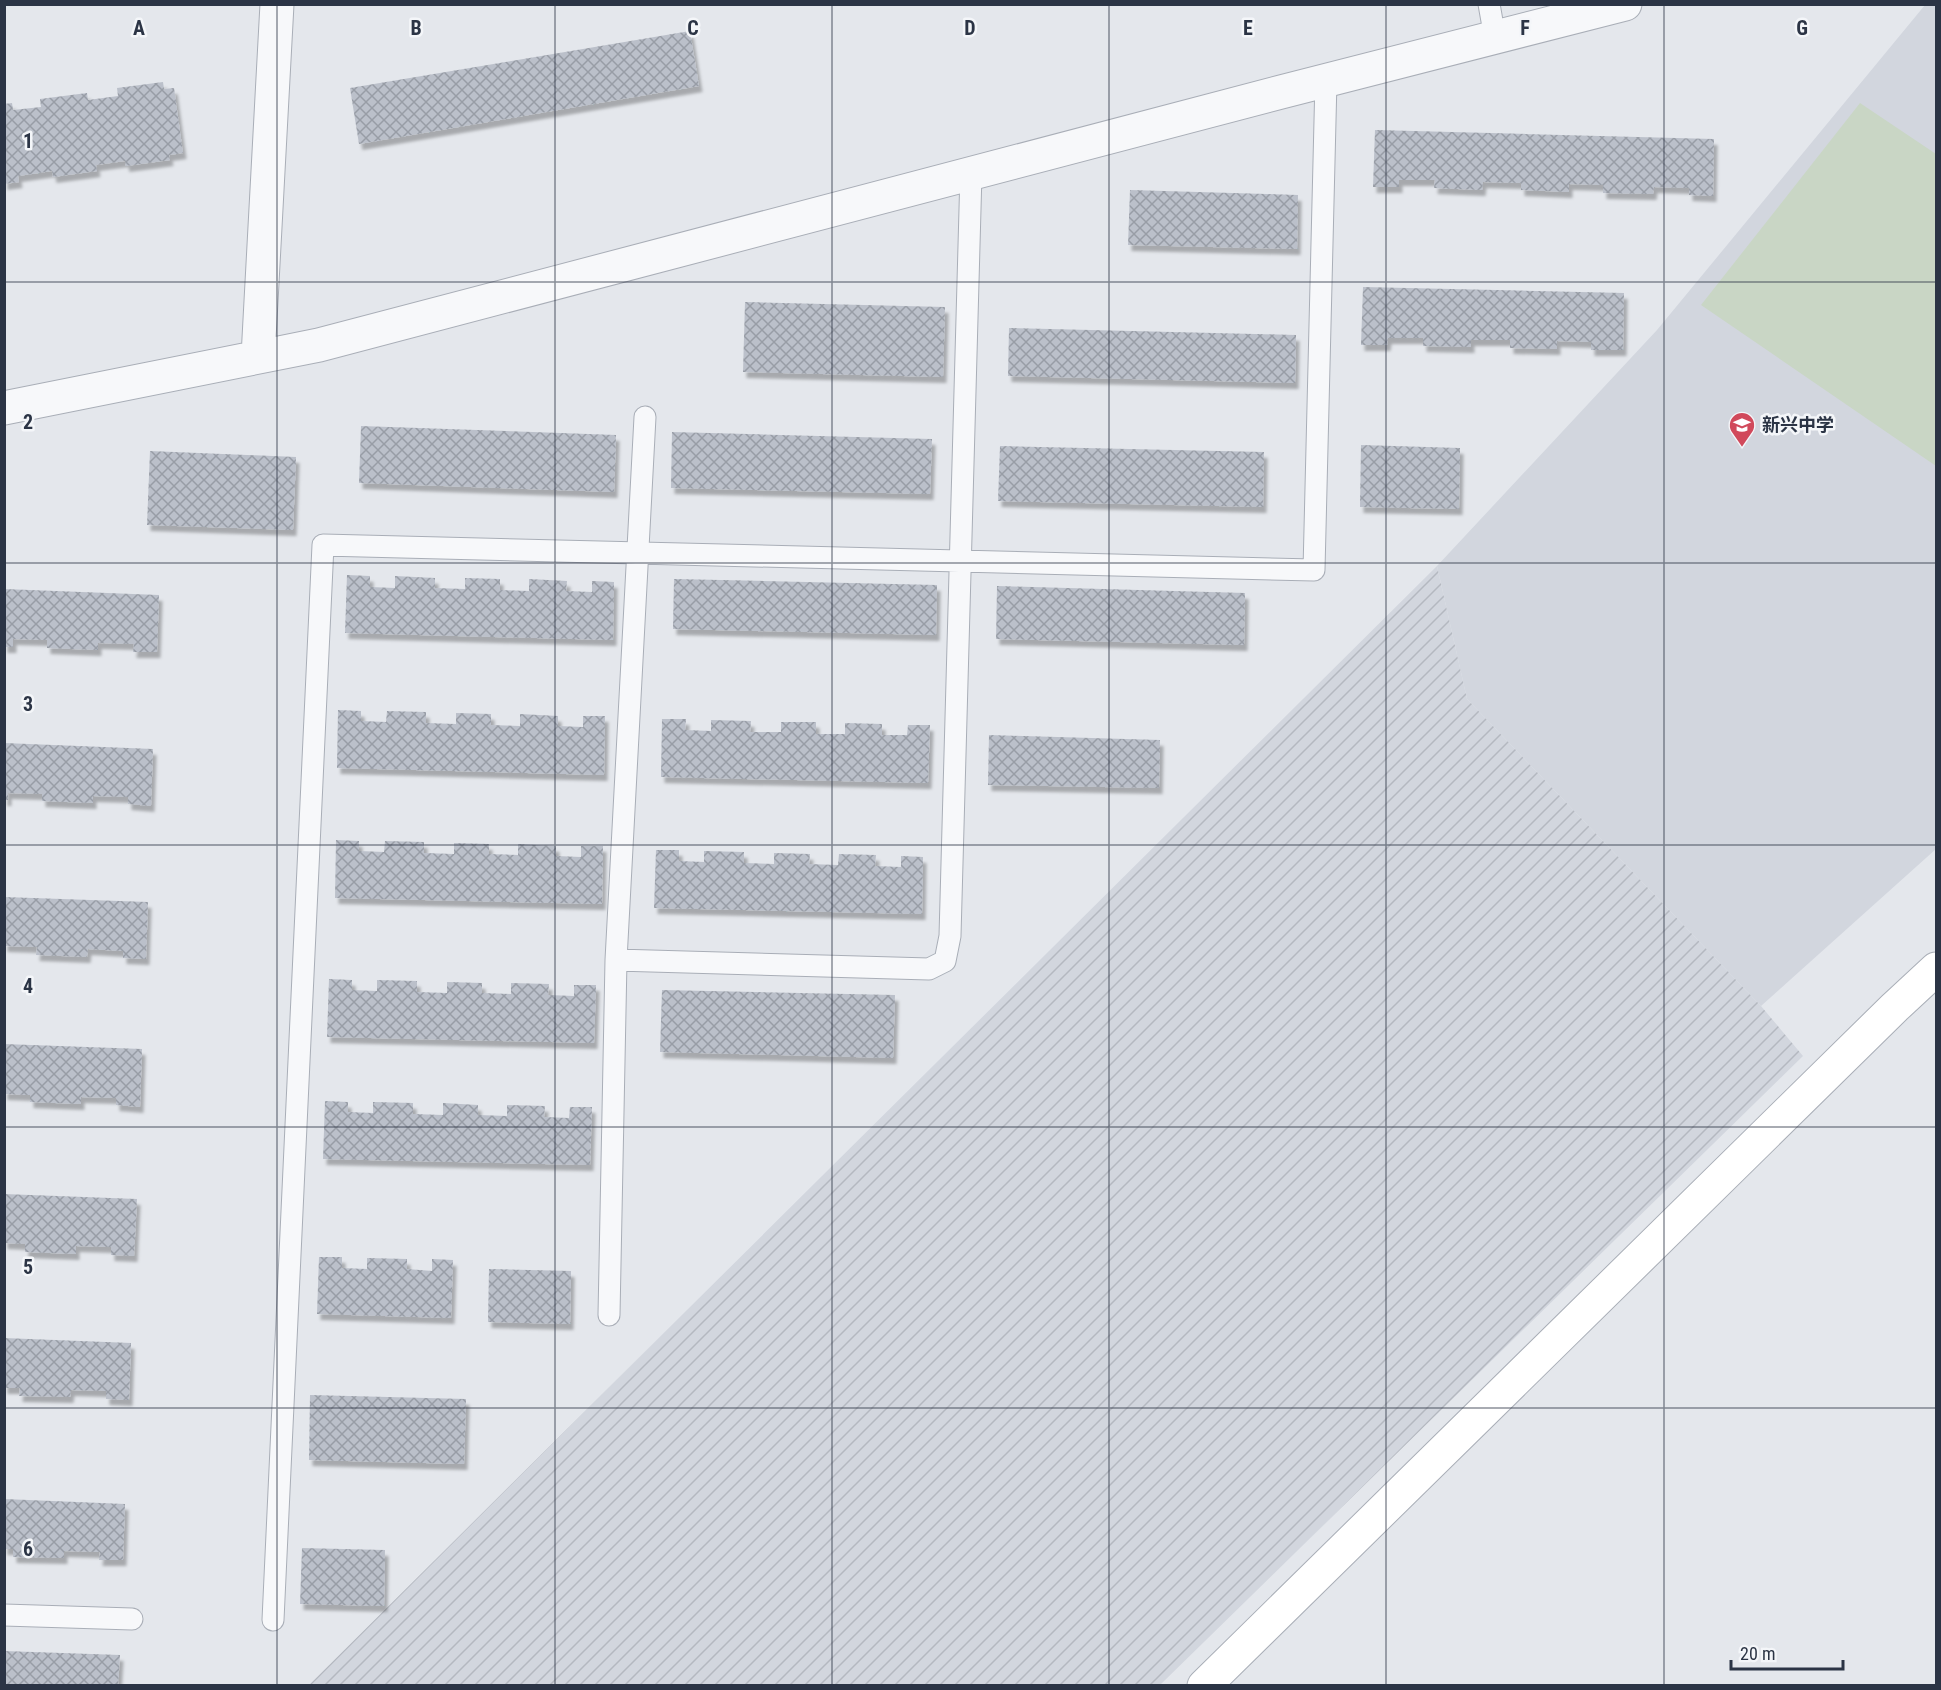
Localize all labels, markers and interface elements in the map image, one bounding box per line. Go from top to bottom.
text: A [133,16,145,40]
text: B [410,16,422,40]
text: C [687,16,699,40]
text: D [964,16,976,40]
text: E [1243,16,1253,40]
text: F [1520,16,1530,40]
text: G [1796,16,1808,40]
text: 1 [23,129,33,153]
text: 2 [23,410,33,434]
school or university icon: 新兴中学 [1727,410,1757,448]
place label: 新兴中学 [1762,414,1834,435]
text: 3 [23,692,33,716]
text: 4 [23,974,33,998]
text: 5 [23,1255,33,1279]
text: 6 [23,1537,33,1561]
scale bar [1731,1633,1844,1671]
text: 20 m [1740,1643,1775,1664]

